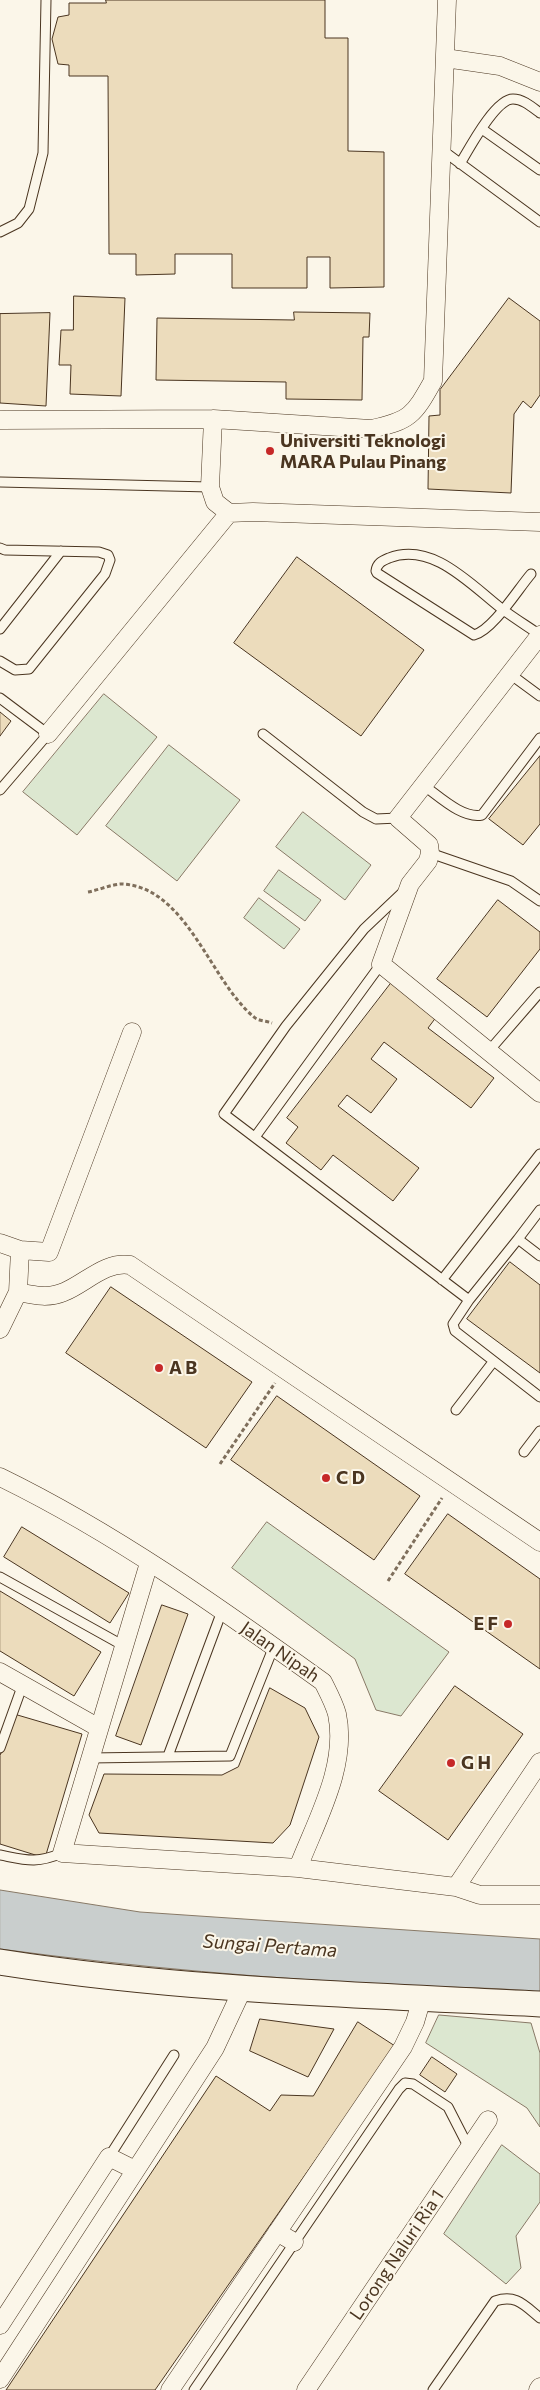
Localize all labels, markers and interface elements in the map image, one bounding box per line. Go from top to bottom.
place label: Universiti Teknologi MARA Pulau Pinang [280,430,446,472]
marker: Universiti Teknologi MARA Pulau Pinang [264,445,276,457]
place label: A B [169,1357,197,1379]
marker: A B [153,1362,165,1374]
place label: C D [336,1467,365,1489]
marker: C D [320,1472,332,1484]
place label: E F [473,1613,498,1635]
street label: Jalan Nipah [237,1617,323,1687]
marker: E F [502,1618,514,1630]
place label: G H [461,1752,491,1774]
marker: G H [445,1757,457,1769]
water label: Sungai Pertama [202,1930,338,1962]
street label: Lorong Naluri Ria 1 [345,2186,449,2324]

